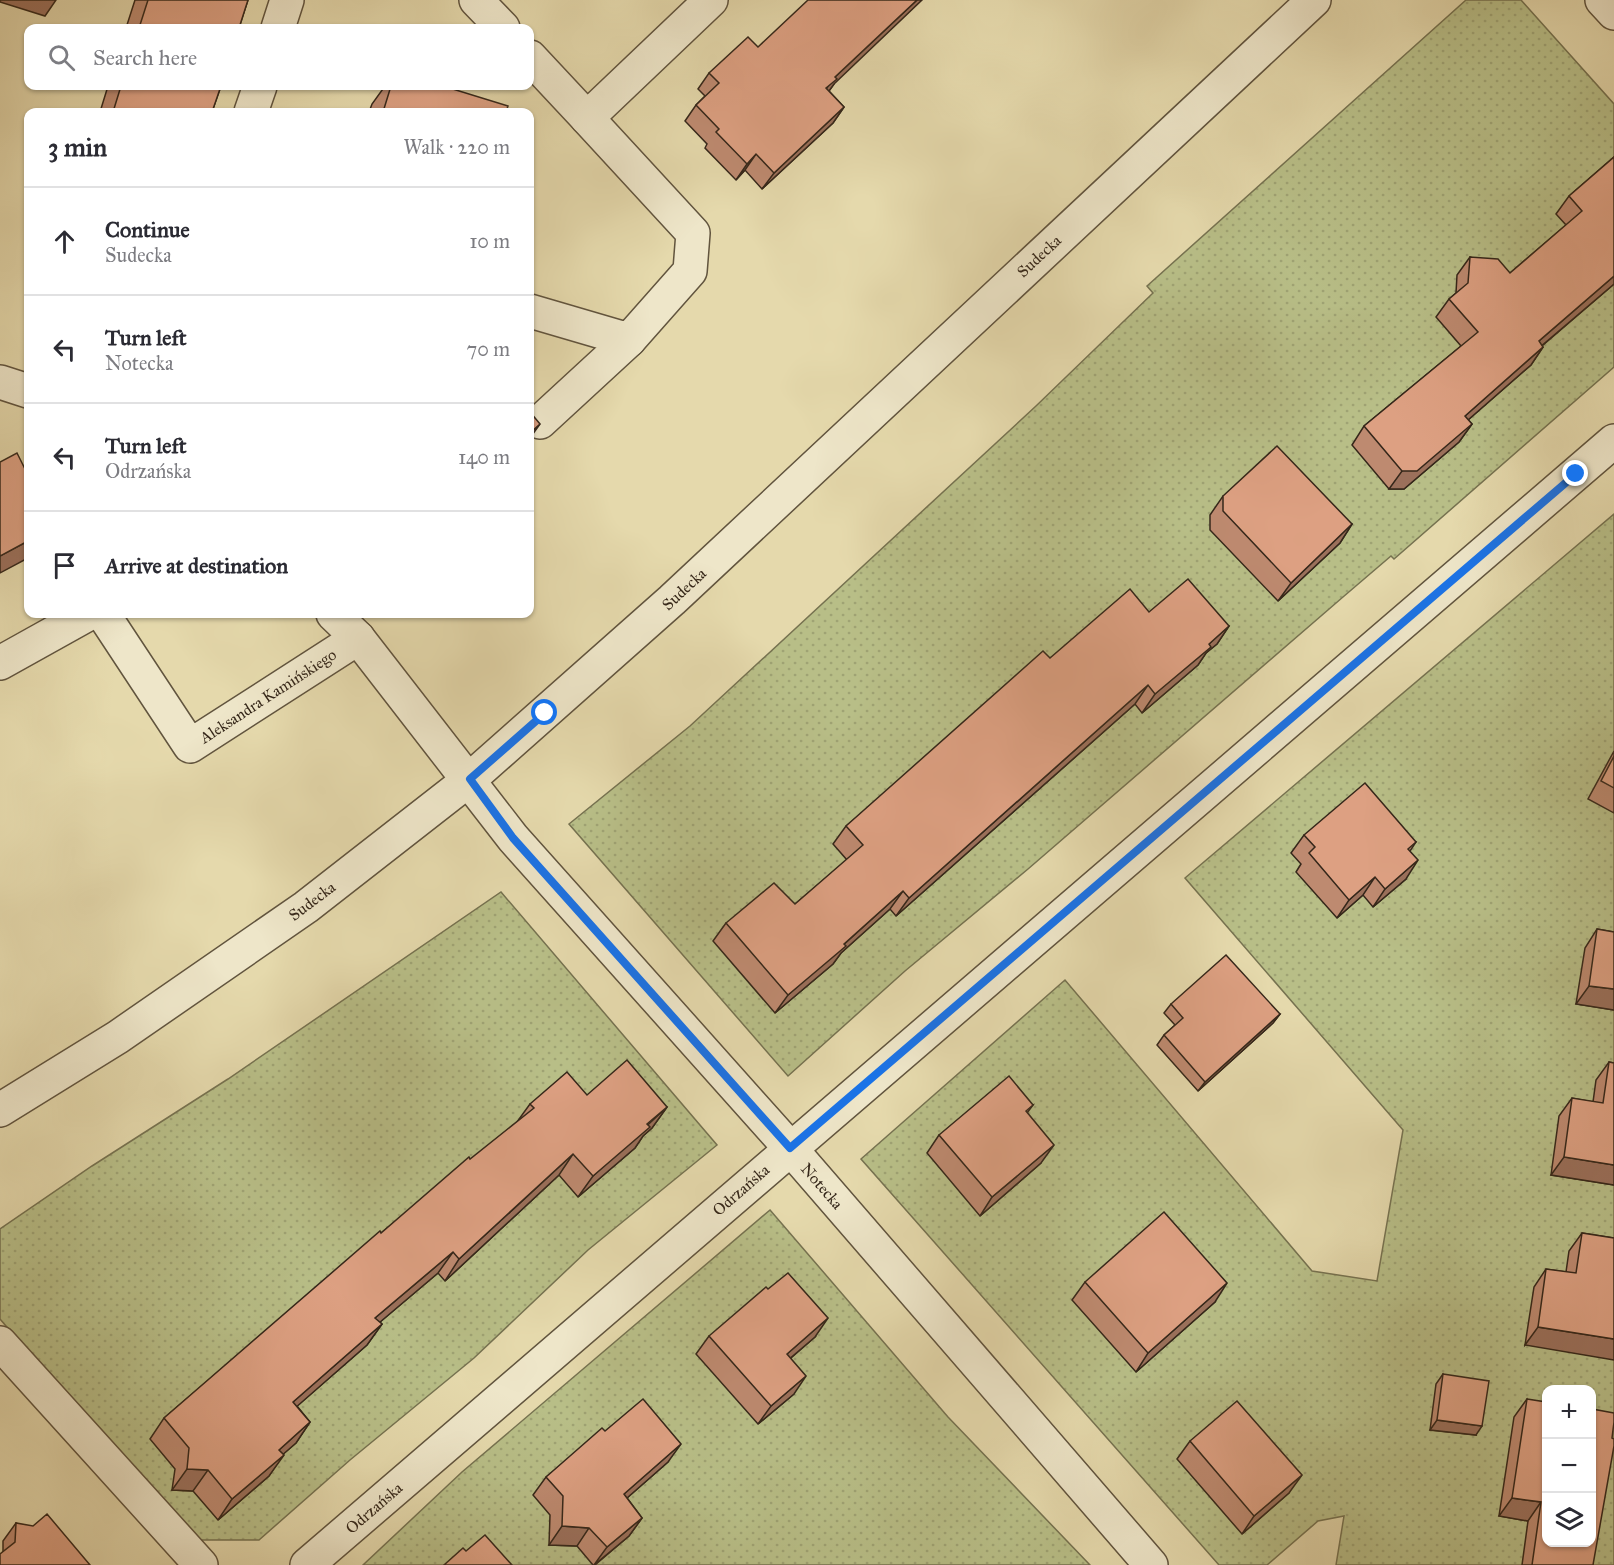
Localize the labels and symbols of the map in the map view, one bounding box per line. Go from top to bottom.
street label: Sudecka [1013,231,1065,281]
route end [1562,460,1588,486]
street label: Sudecka [658,564,710,614]
street label: Aleksandra Kamińskiego [195,645,340,749]
route start [531,699,557,725]
street label: Sudecka [285,877,339,925]
street label: Notecka [797,1159,847,1213]
street label: Odrzańska [709,1160,773,1220]
street label: Odrzańska [342,1478,406,1538]

